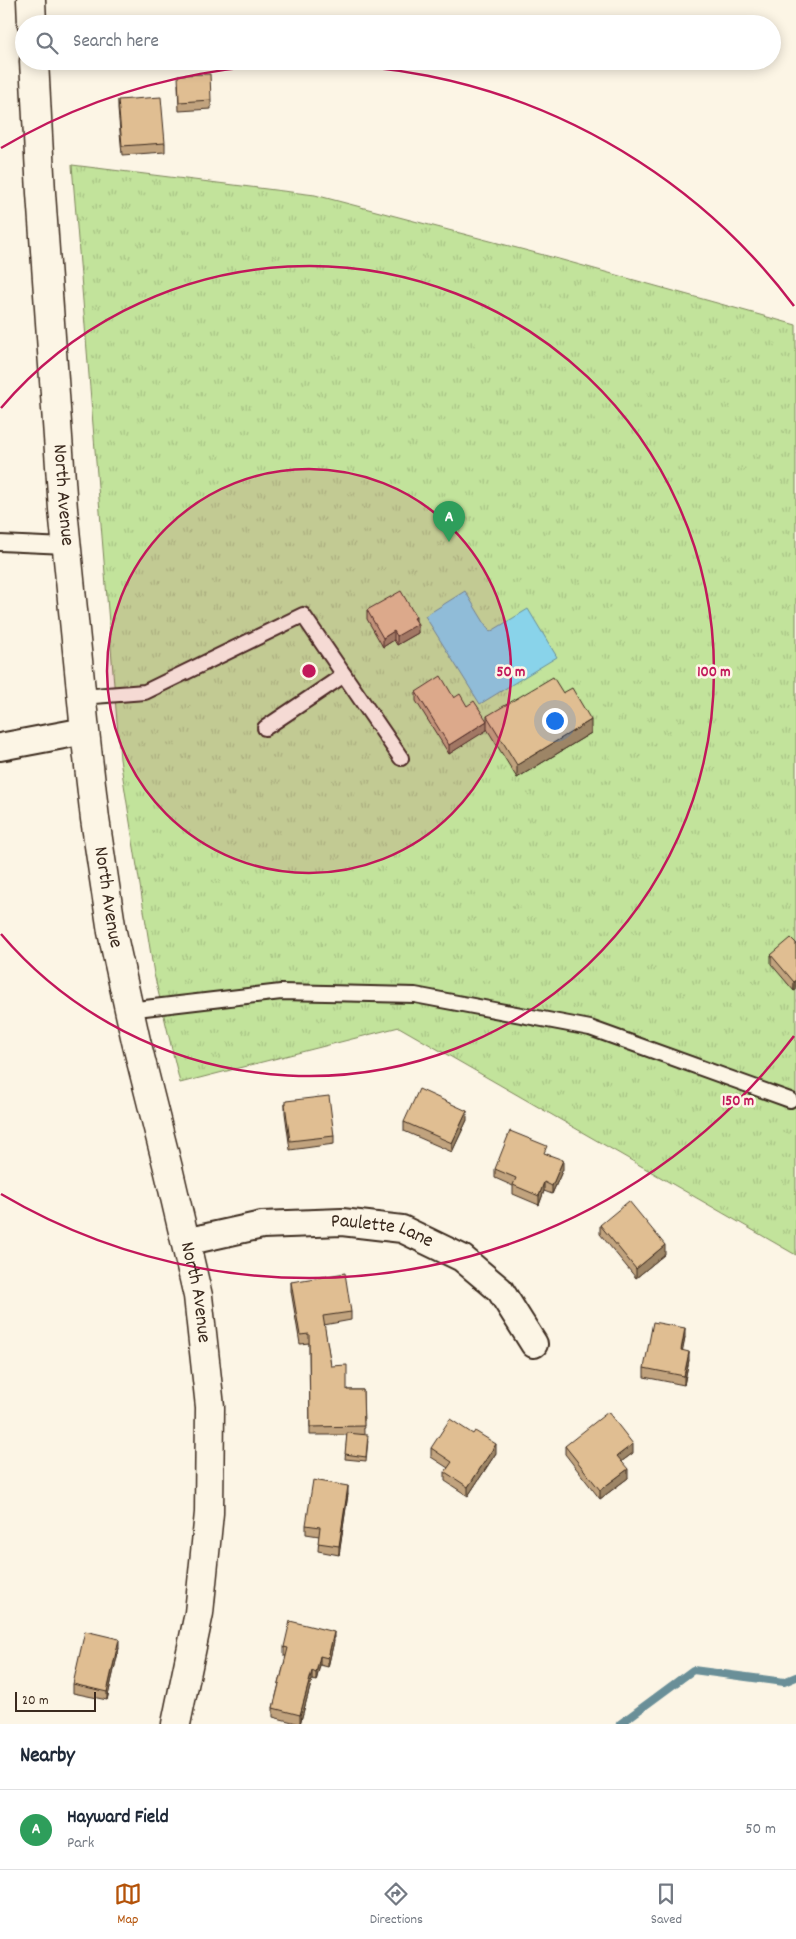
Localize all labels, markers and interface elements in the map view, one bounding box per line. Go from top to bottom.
search box [15,15,781,70]
icon: search [33,29,61,57]
text: Search here [73,29,159,56]
street label: North Avenue [45,443,81,548]
pin: A [433,501,465,542]
centre of rings [300,662,318,680]
text: 50 m [497,662,525,684]
text: 100 m [697,662,731,684]
your location [542,708,568,734]
street label: North Avenue [85,845,129,951]
text: 150 m [722,1091,754,1113]
street label: Paulette Lane [330,1208,438,1256]
street label: North Avenue [172,1239,217,1345]
scale bar [15,1689,96,1712]
text: 20 m [22,1691,49,1711]
text: Nearby [20,1742,75,1772]
text: Hayward Field [67,1805,169,1832]
text: A [32,1818,40,1841]
text: 50 m [745,1818,776,1841]
text: Park [67,1832,94,1855]
tab: Map [114,1880,142,1930]
tab: Directions [370,1880,423,1930]
tab: Saved [651,1880,682,1930]

